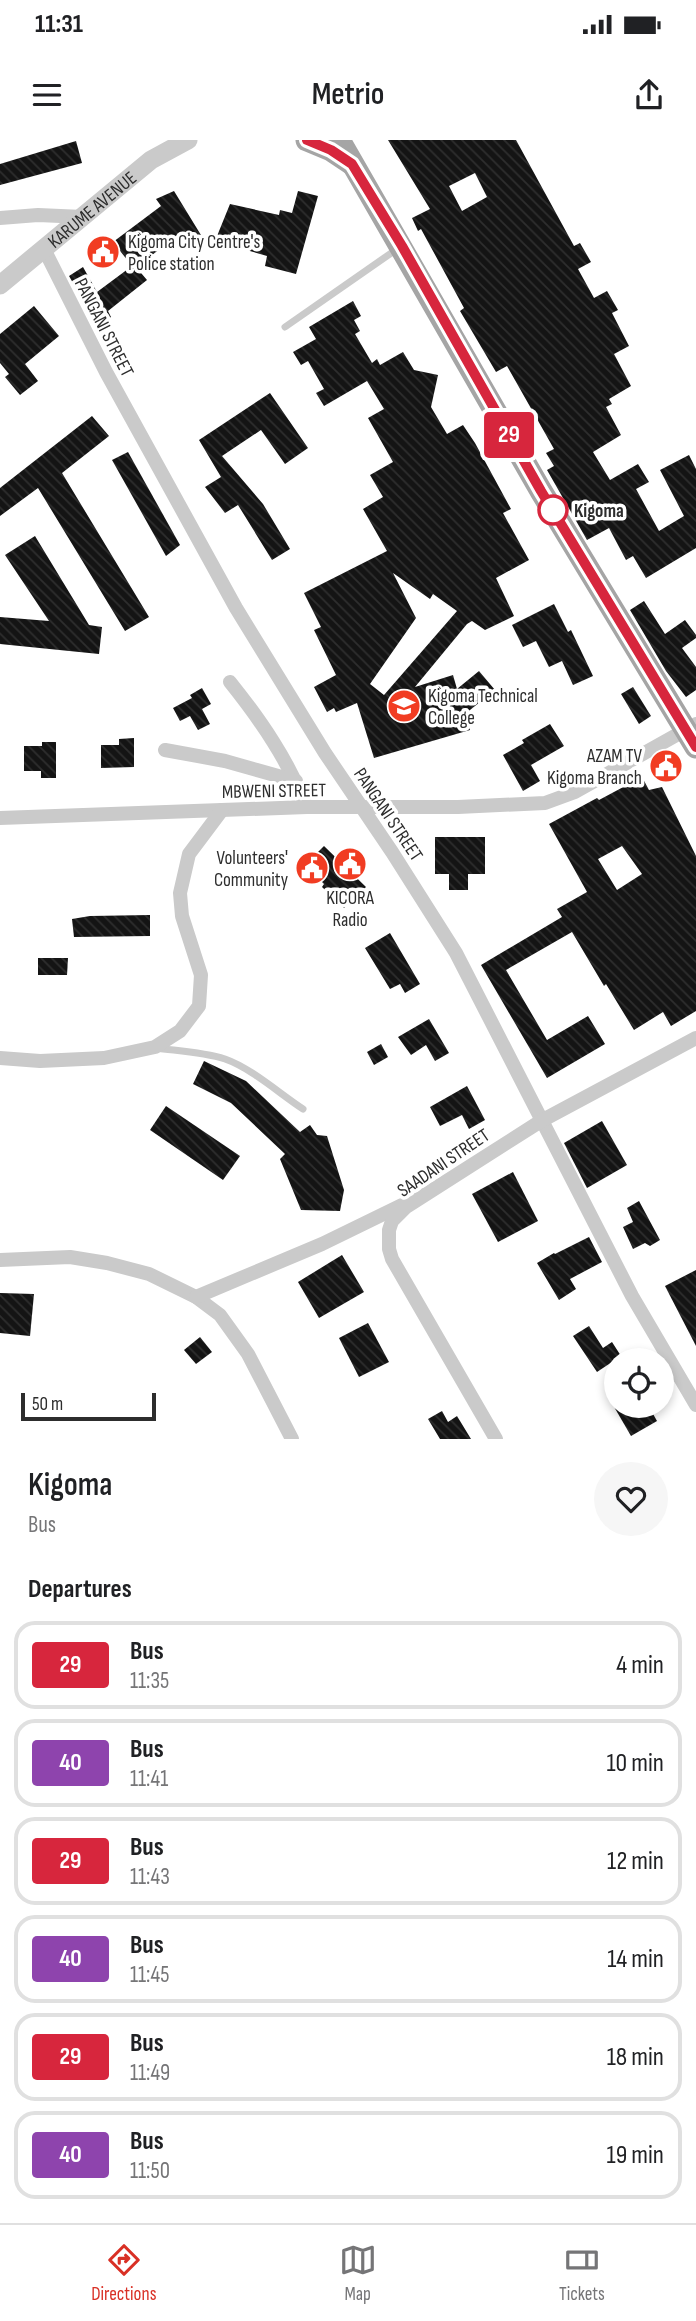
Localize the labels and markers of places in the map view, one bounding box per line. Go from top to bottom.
place label: Kigoma City Centre's Police station [128,231,261,276]
public building icon: Kigoma City Centre's Police station [84,233,122,271]
marker: Kigoma [538,495,568,525]
place label: Kigoma [574,500,624,523]
place label: Kigoma Technical College [428,685,538,730]
school or university icon: Kigoma Technical College [385,687,423,725]
place label: AZAM TV Kigoma Branch [547,745,642,790]
public building icon: AZAM TV Kigoma Branch [647,747,685,785]
public building icon: KICORA Radio [331,845,369,883]
place label: Volunteers' Community [214,847,289,892]
public building icon: Volunteers' Community [293,849,331,887]
place label: KICORA Radio [326,887,375,932]

